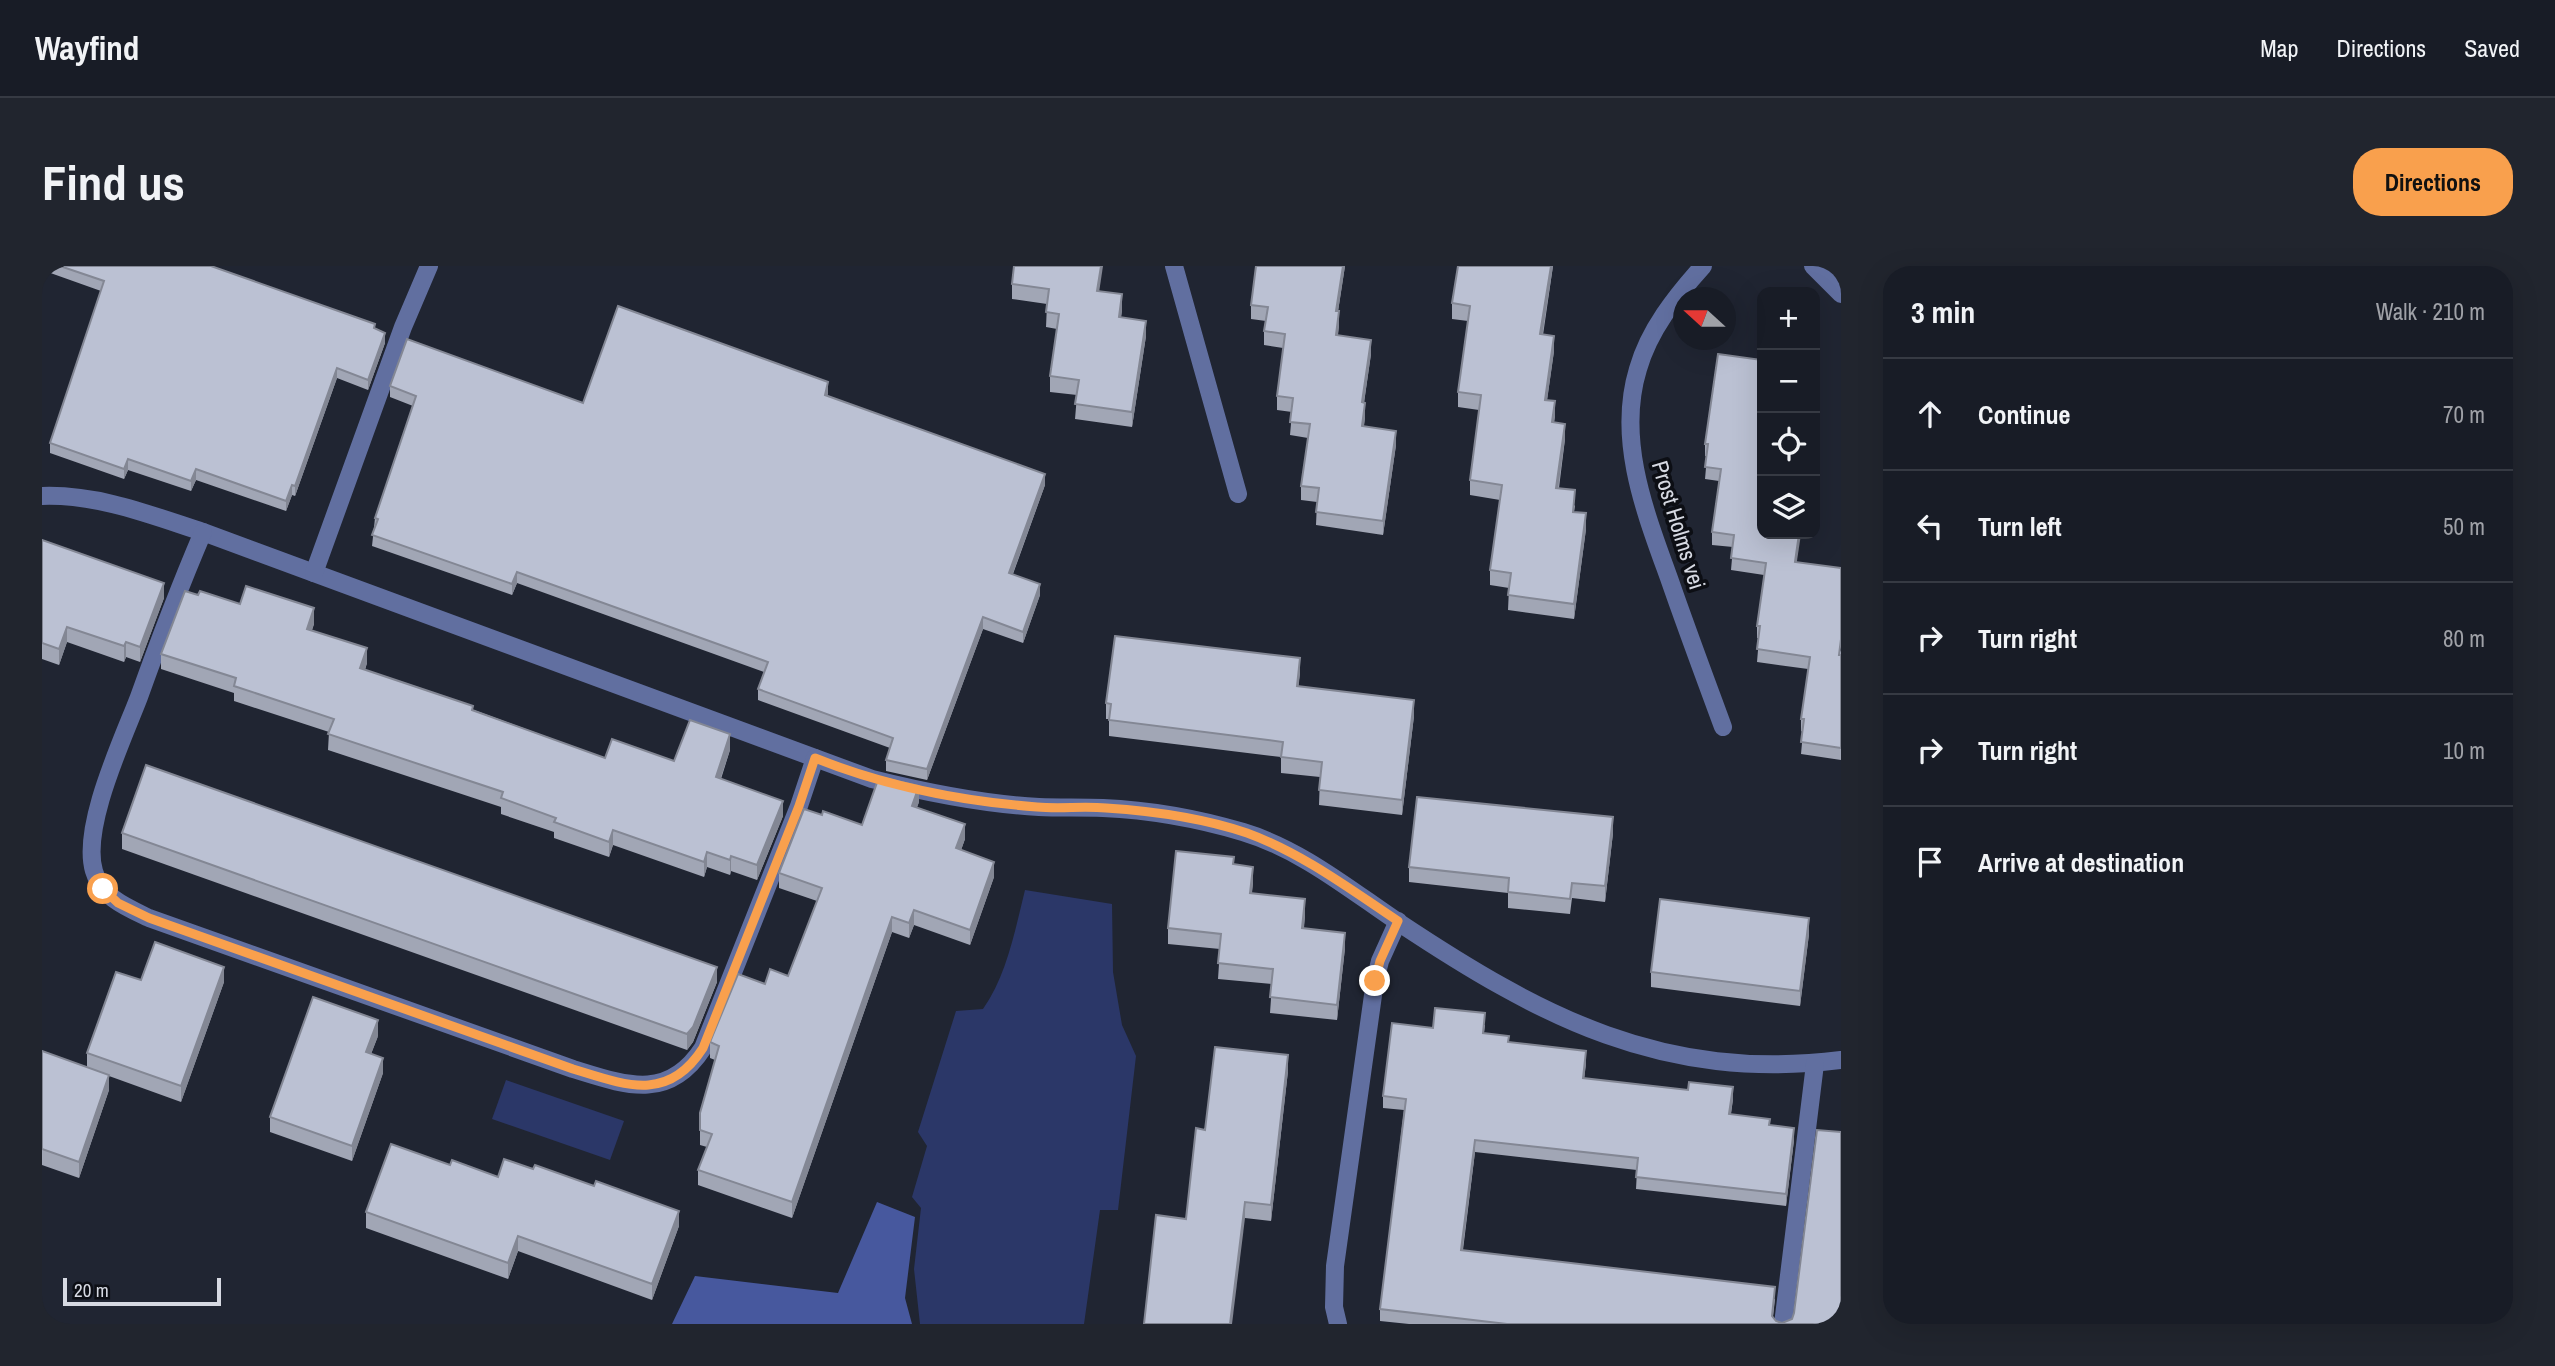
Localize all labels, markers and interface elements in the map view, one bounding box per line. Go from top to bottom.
text: Wayfind [35,26,139,70]
text: Map [2260,32,2298,64]
text: Directions [2336,32,2426,64]
text: Saved [2464,32,2520,64]
button: Directions [2353,148,2513,216]
text: Find us [42,149,185,215]
north arrow [1673,287,1736,350]
map controls [1757,287,1820,539]
button: + [1757,287,1820,350]
text: 3 min [1911,292,1975,332]
text: Walk · 210 m [2376,296,2485,327]
button: − [1757,350,1820,413]
icon: ahead [1911,395,1949,433]
text: Continue [1978,397,2070,432]
text: 70 m [2443,399,2485,430]
button: locate [1757,413,1820,476]
street label: Prost Holms vei [1645,457,1713,593]
button: layers [1757,476,1820,539]
icon: left [1911,507,1949,545]
text: Turn left [1978,509,2062,544]
text: 50 m [2443,511,2485,542]
icon: right [1911,619,1949,657]
text: Turn right [1978,621,2077,656]
text: 80 m [2443,623,2485,654]
icon: right [1911,731,1949,769]
text: Turn right [1978,733,2077,768]
text: 10 m [2443,735,2485,766]
icon: arrive [1911,843,1949,881]
text: Arrive at destination [1978,845,2184,880]
route start [87,873,118,904]
route end [1359,965,1390,996]
scale bar [63,1275,220,1307]
text: 20 m [74,1277,109,1303]

